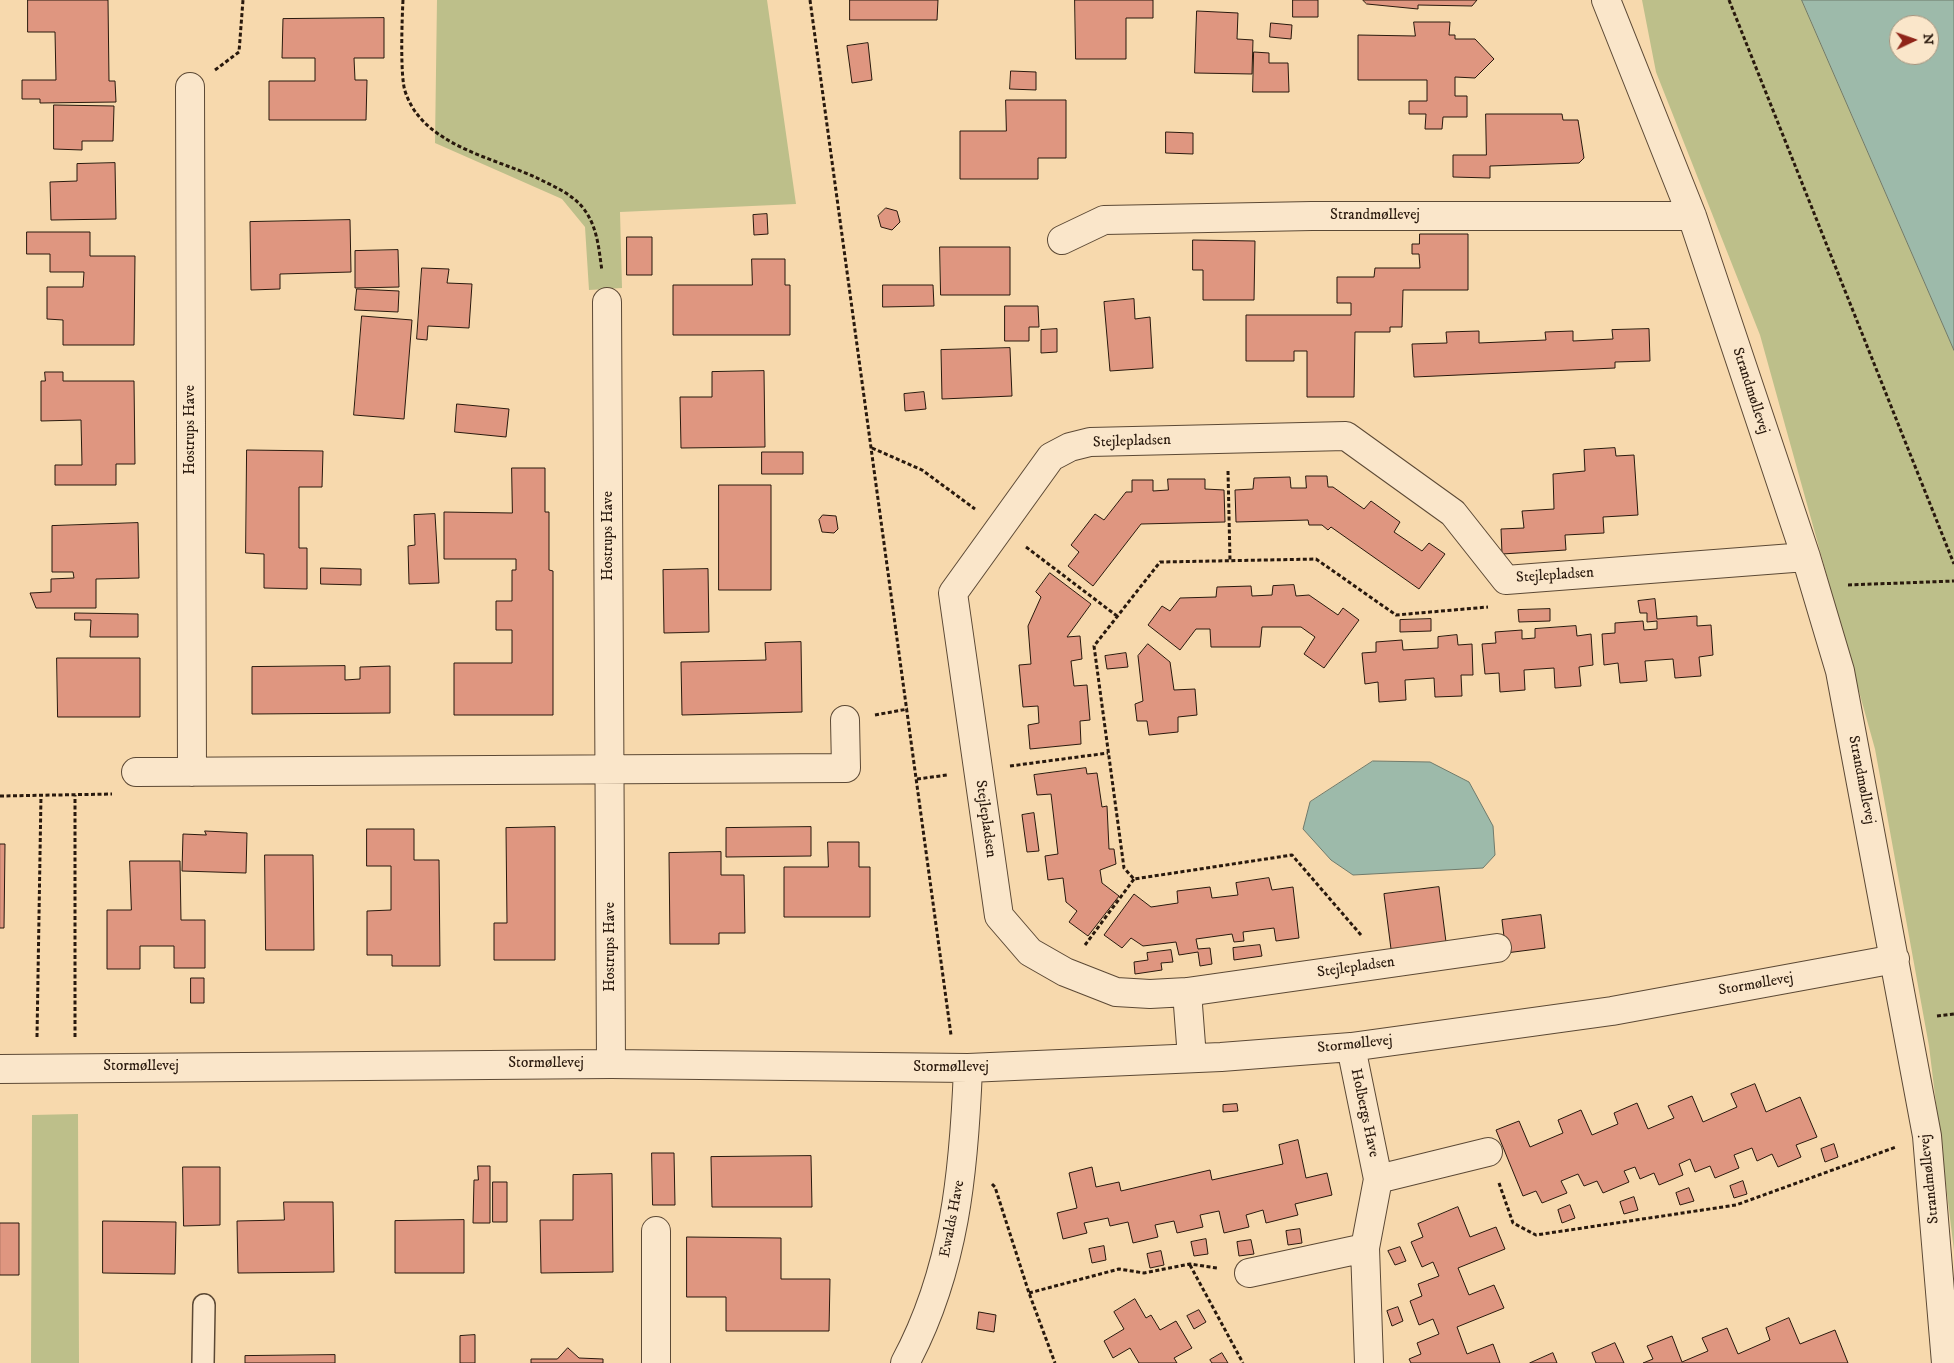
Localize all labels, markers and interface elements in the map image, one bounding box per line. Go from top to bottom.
north arrow [1889,15,1939,65]
text: N [1919,33,1937,45]
street label: Strandmøllevej [1330,207,1420,225]
street label: Strandmøllevej [1728,345,1772,437]
street label: Hostrups Have [182,385,200,475]
street label: Stejlepladsen [1093,432,1171,452]
street label: Hostrups Have [600,491,618,581]
street label: Stejlepladsen [1515,564,1595,588]
street label: Strandmøllevej [1844,734,1878,826]
street label: Stejlepladsen [971,779,999,859]
street label: Hostrups Have [602,902,620,992]
street label: Stejlepladsen [1316,954,1396,982]
street label: Stormøllevej [1717,970,1795,1000]
street label: Stormøllevej [1317,1032,1393,1058]
street label: Stormøllevej [508,1055,584,1073]
street label: Stormøllevej [103,1058,179,1076]
street label: Stormøllevej [913,1059,989,1077]
street label: Holbergs Have [1346,1067,1382,1159]
street label: Strandmøllevej [1916,1133,1944,1225]
street label: Ewalds Have [937,1179,969,1259]

